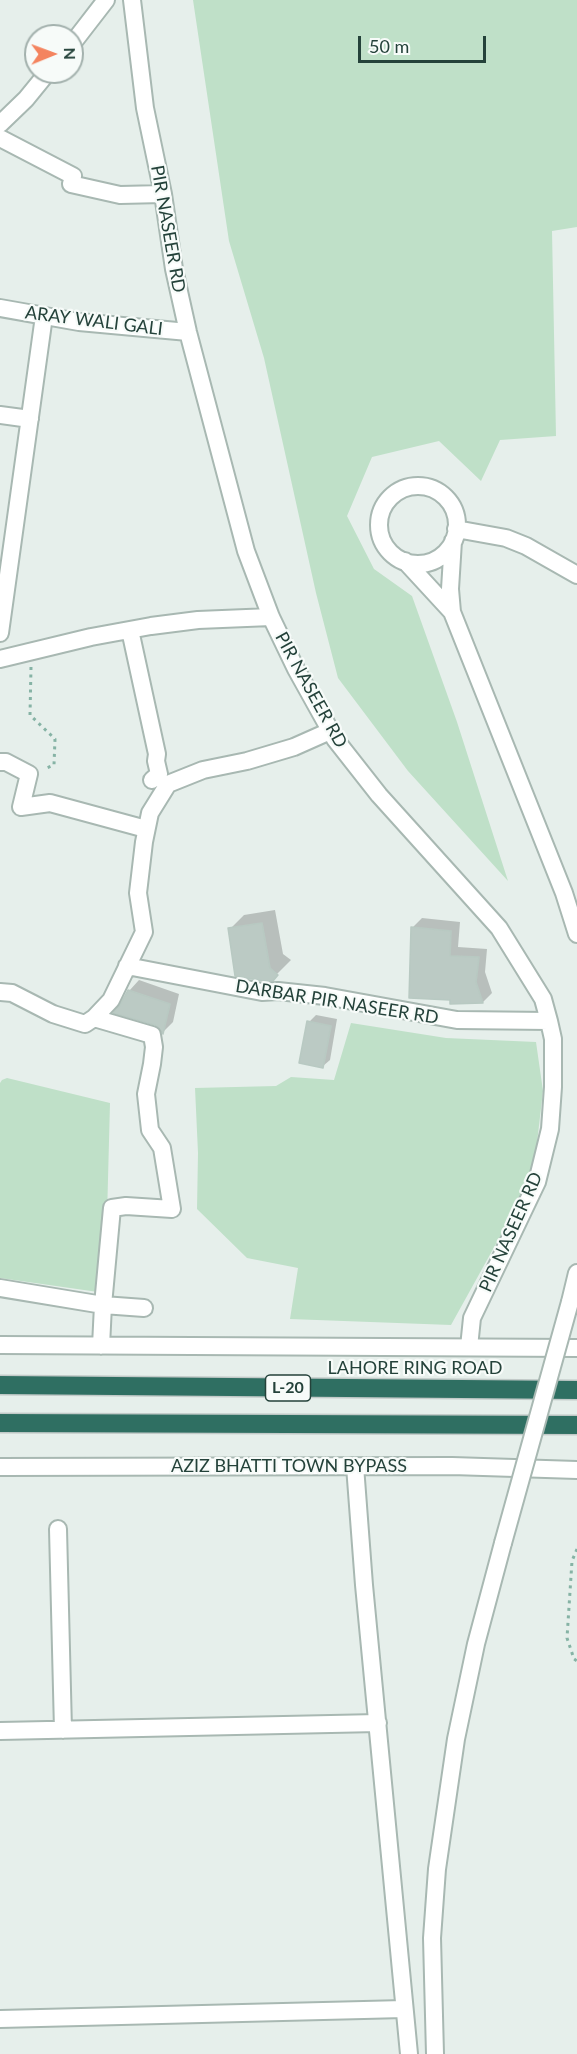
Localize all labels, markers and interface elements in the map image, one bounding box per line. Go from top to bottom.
north arrow [24,24,84,84]
scale bar [361,24,488,62]
text: 50 m [369,35,409,57]
text: N [61,47,80,60]
street label: PIR NASEER RD [146,164,190,294]
street label: ARAY WALI GALI [24,302,164,340]
street label: PIR NASEER RD [270,628,352,752]
street label: DARBAR PIR NASEER RD [234,975,440,1029]
street label: PIR NASEER RD [475,1169,547,1295]
street label: LAHORE RING ROAD [328,1357,502,1379]
road number: L-20 [266,1375,310,1401]
street label: AZIZ BHATTI TOWN BYPASS [171,1455,407,1477]

